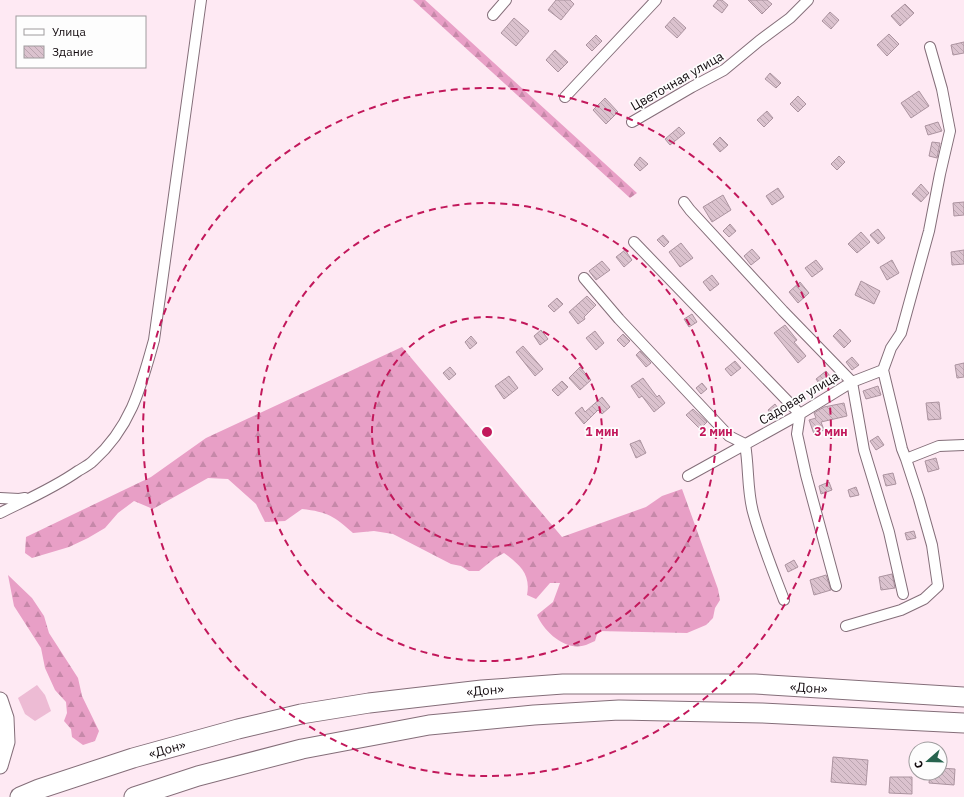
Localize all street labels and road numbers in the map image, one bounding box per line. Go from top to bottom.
street label: Цветочная улица [627,47,727,115]
street label: Садовая улица [756,367,842,429]
street label: «Дон» [789,678,828,697]
street label: «Дон» [465,680,505,700]
street label: «Дон» [147,735,188,762]

